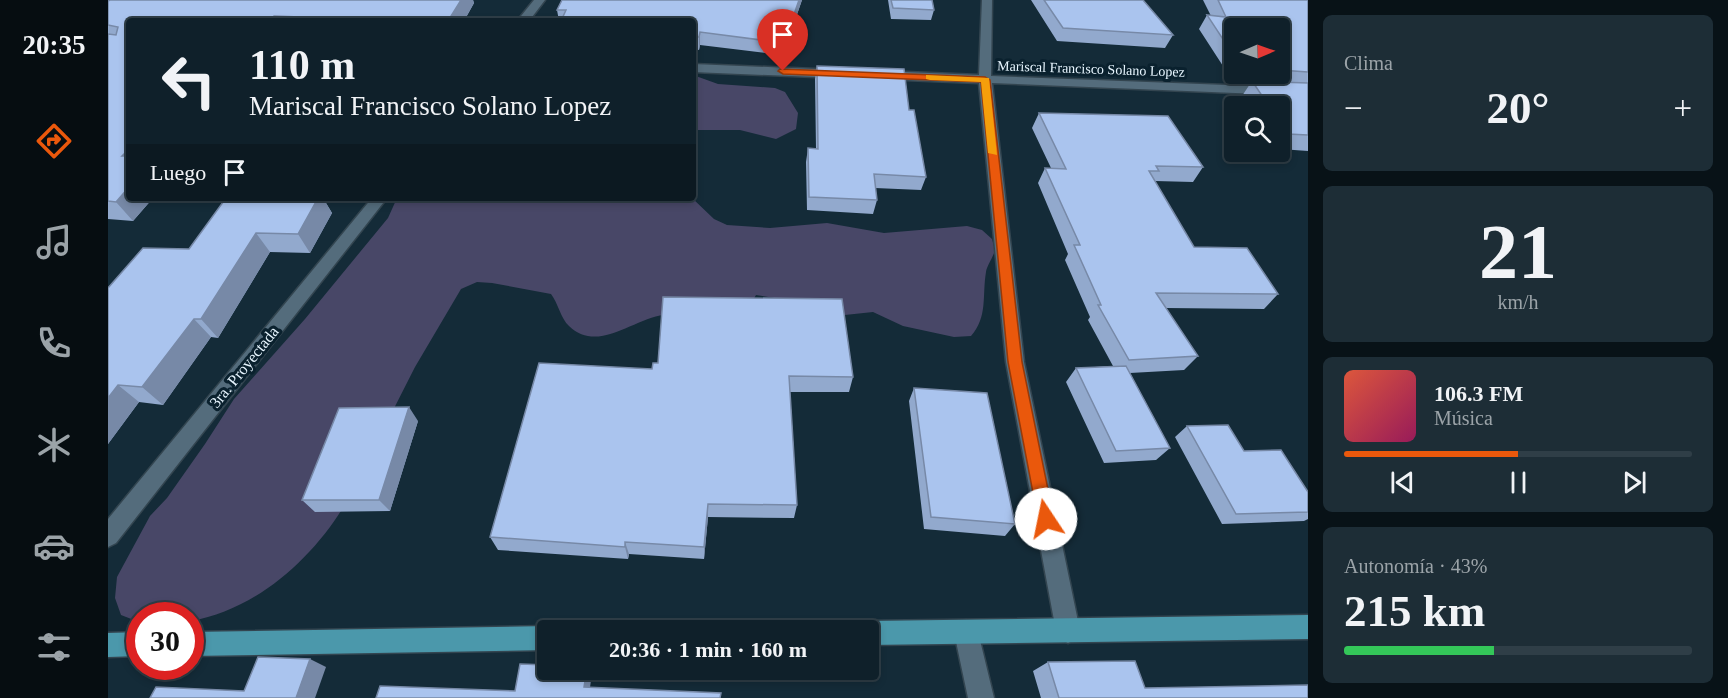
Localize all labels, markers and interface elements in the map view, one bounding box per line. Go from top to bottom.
pin [757,9,808,71]
icon: arrive [766,18,799,51]
north arrow [1224,18,1290,84]
map controls [1224,18,1290,162]
text: 20:35 [23,30,86,60]
icon: left [150,42,228,120]
text: 110 m [249,42,355,88]
text: Clima [1344,52,1393,74]
street label: Mariscal Francisco Solano Lopez [997,58,1185,80]
text: 20° [1487,83,1550,133]
text: − [1344,90,1363,126]
text: + [1673,90,1692,126]
text: Mariscal Francisco Solano Lopez [249,91,611,121]
button: search [1224,96,1290,162]
icon: directions [33,120,75,162]
icon: arrive [218,156,251,189]
text: Luego [150,160,206,185]
text: 21 [1479,208,1557,295]
icon: music [33,221,75,263]
text: km/h [1497,291,1539,313]
icon: phone [33,322,75,364]
street label: 3ra. Proyectada [206,323,283,412]
text: 106.3 FM [1434,381,1523,406]
text: Música [1434,407,1493,429]
icon: climate [33,424,75,466]
icon: previous [1386,466,1419,499]
icon: pause [1502,466,1535,499]
icon: next [1618,466,1651,499]
position arrow [1014,487,1078,551]
icon: car [33,525,75,567]
text: Autonomía · 43% [1344,555,1487,577]
text: 215 km [1344,586,1485,636]
speed limit sign: 30 [126,602,204,680]
icon: filters [33,626,75,668]
text: 20:36 · 1 min · 160 m [609,637,807,662]

